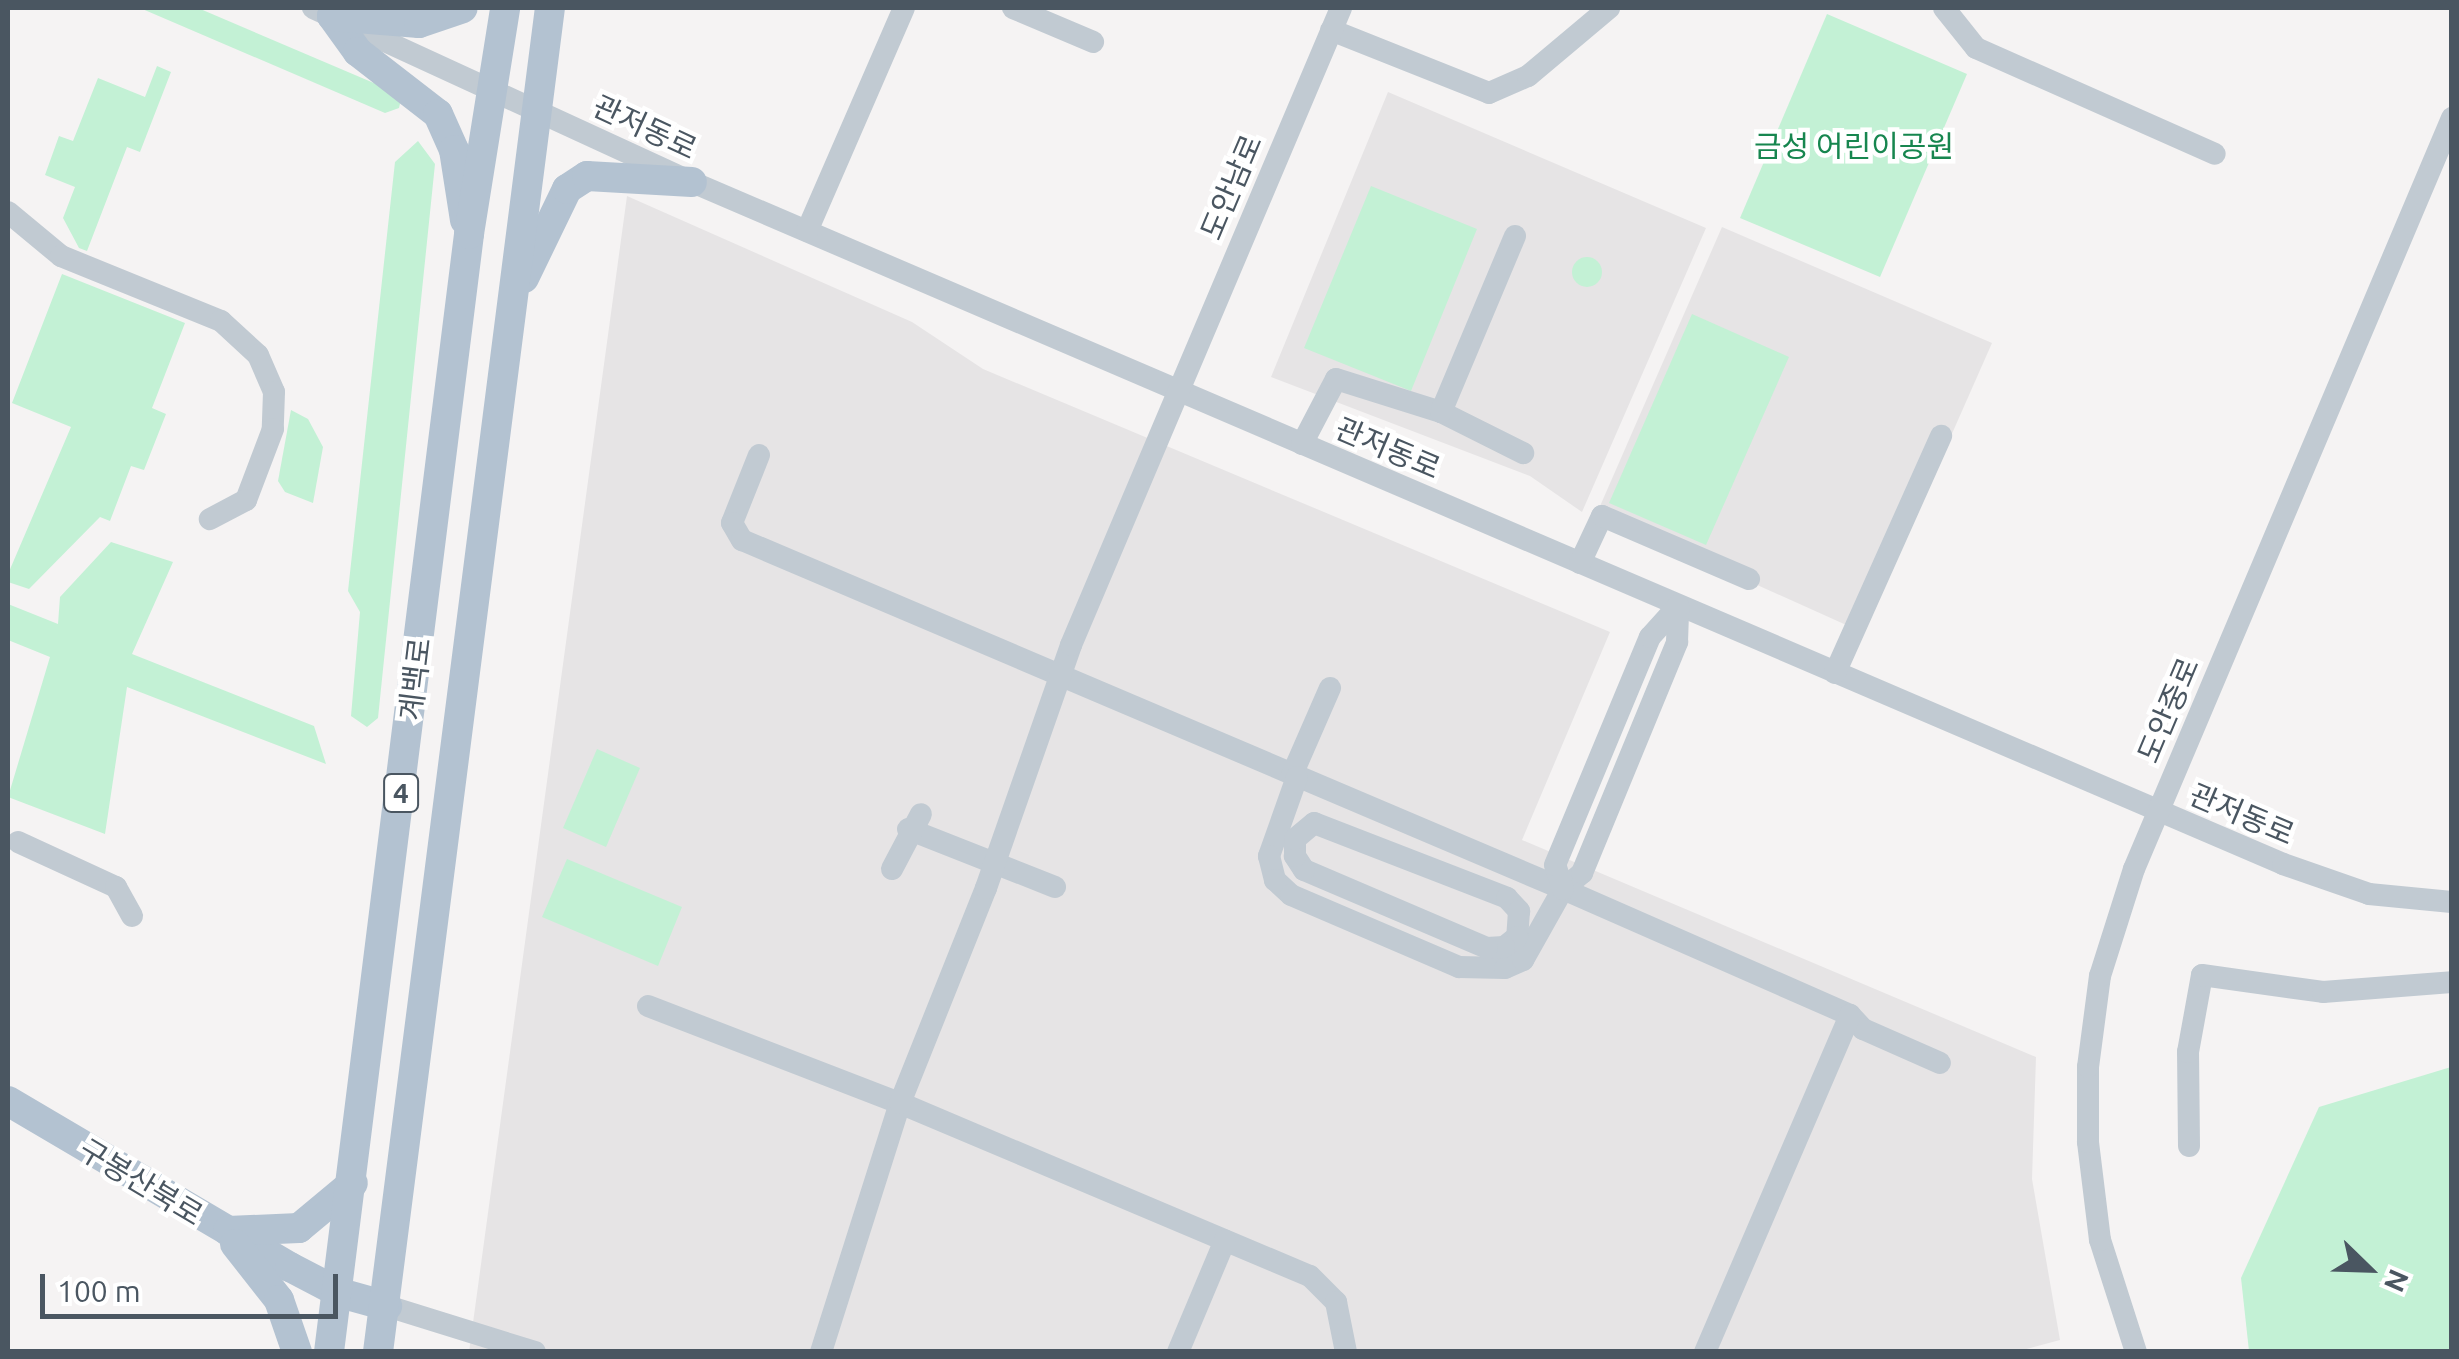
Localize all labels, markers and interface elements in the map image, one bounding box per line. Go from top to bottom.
street label: 관저동로 [587,87,703,167]
park label: 금성 어린이공원 [1754,128,1954,164]
street label: 도안남로 [1193,129,1269,245]
street label: 관저동로 [1330,410,1446,486]
street label: 계백로 [392,636,438,722]
street label: 도안중로 [2130,652,2206,768]
road number: 4 [381,770,421,816]
street label: 관저동로 [2184,776,2300,852]
street label: 구봉산북로 [73,1131,209,1233]
north arrow [2319,1219,2419,1319]
scale bar [45,1254,342,1316]
text: N [2379,1265,2415,1297]
text: 100 m [57,1274,141,1308]

